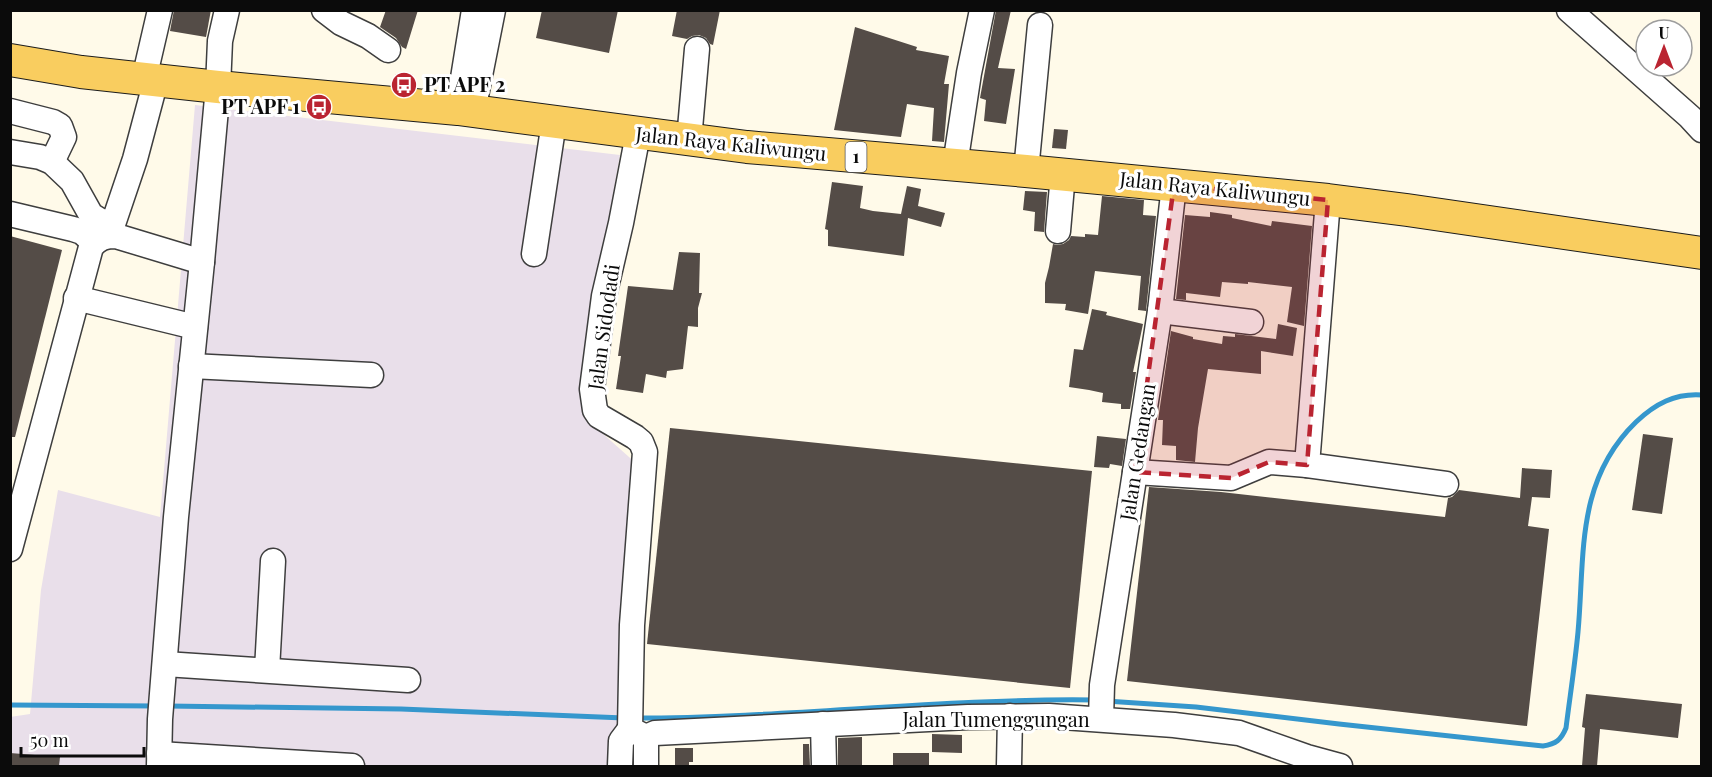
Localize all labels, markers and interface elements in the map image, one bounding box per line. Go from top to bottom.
north arrow [1634,18,1694,78]
text: U [1658,22,1670,43]
bus stop icon: PT APF 2 [389,70,419,100]
place label: PT APF 2 [424,70,506,97]
place label: PT APF 1 [221,92,300,119]
bus stop icon: PT APF 1 [304,92,334,122]
street label: Jalan Raya Kaliwungu [633,119,828,166]
road number: 1 [846,142,866,172]
street label: Jalan Raya Kaliwungu [1117,164,1312,211]
street label: Jalan Sidodadi [580,262,625,393]
street label: Jalan Gedangan [1112,381,1161,523]
street label: Jalan Tumenggungan [901,705,1090,732]
scale bar [21,720,144,758]
text: 50 m [30,728,69,752]

